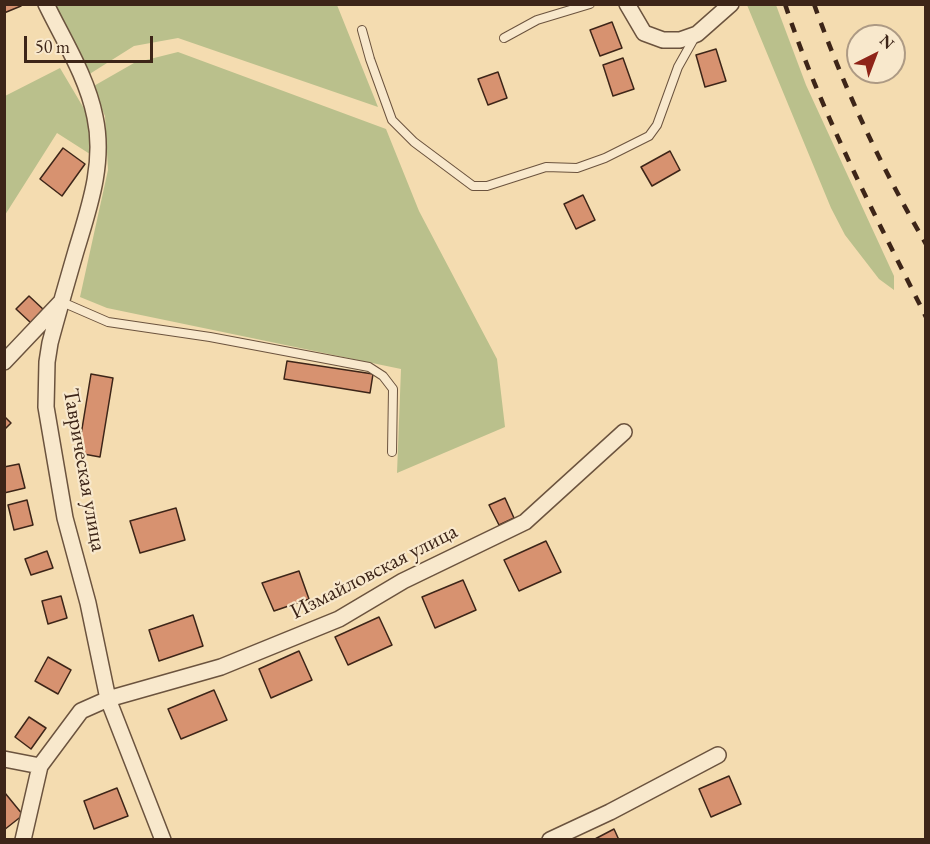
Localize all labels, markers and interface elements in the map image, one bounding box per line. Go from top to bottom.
scale bar [27,24,156,62]
north arrow [846,24,906,84]
text: N [875,30,899,54]
text: 50 m [35,35,70,58]
street label: Таврическая улица [57,386,111,554]
street label: Измайловская улица [286,518,462,626]

